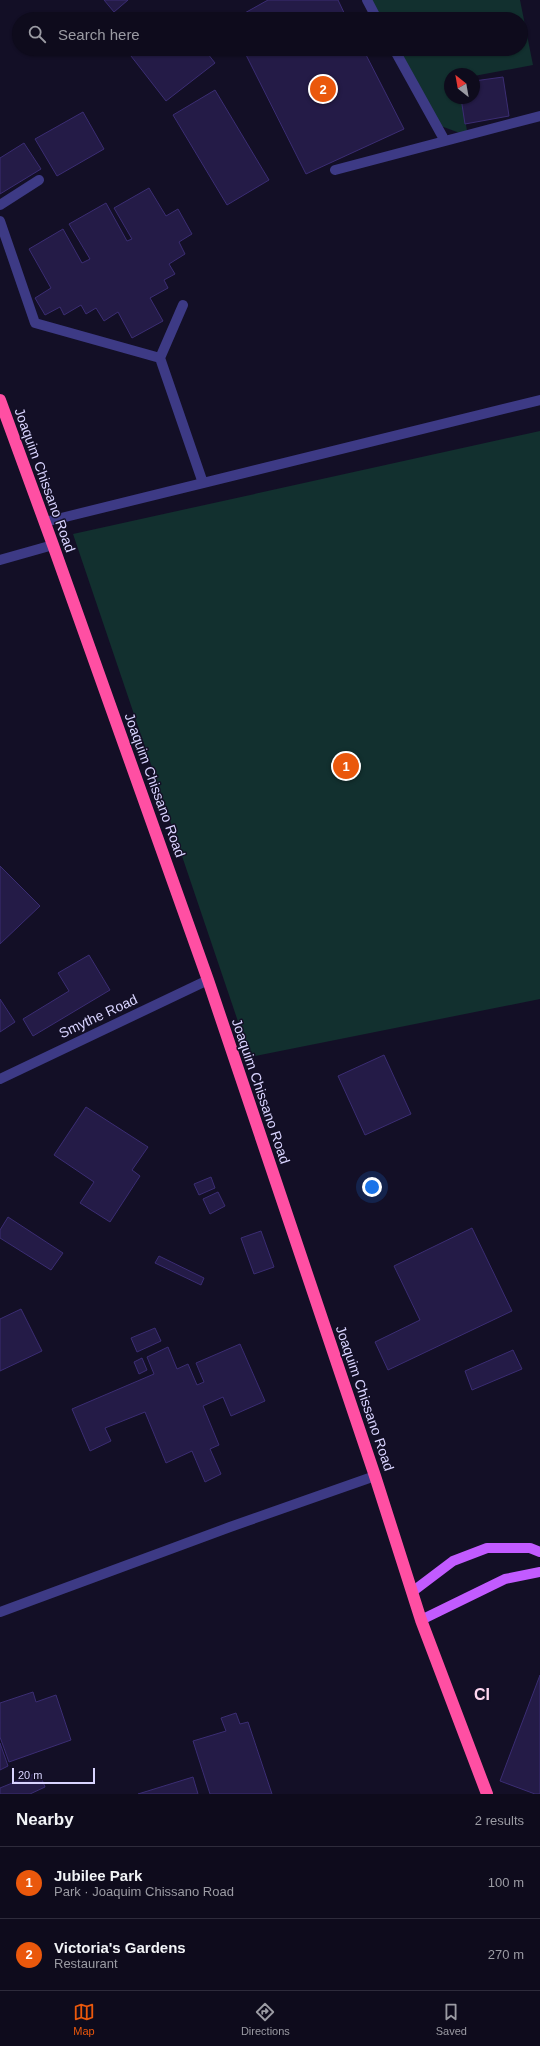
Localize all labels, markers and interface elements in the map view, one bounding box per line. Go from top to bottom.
search box [12,12,528,56]
icon: search [26,23,48,45]
text: Search here [58,26,140,43]
north arrow [444,68,480,104]
pin: 2 [310,74,336,104]
street label: Joaquim Chissano Road [11,406,79,554]
street label: Joaquim Chissano Road [121,711,189,859]
pin: 1 [333,751,359,781]
street label: Smythe Road [56,991,140,1041]
street label: Joaquim Chissano Road [229,1016,293,1166]
your location [362,1177,382,1197]
street label: Joaquim Chissano Road [333,1323,397,1473]
district label: CI [474,1686,490,1703]
scale bar [12,1766,95,1785]
text: 20 m [18,1769,42,1781]
text: Nearby [16,1810,74,1829]
text: 2 results [475,1813,524,1828]
text: Jubilee Park [54,1867,142,1884]
text: 1 [25,1875,33,1890]
text: 100 m [488,1875,524,1890]
text: Park · Joaquim Chissano Road [54,1884,234,1899]
text: Victoria's Gardens [54,1939,186,1956]
text: 2 [25,1947,33,1962]
text: 270 m [488,1947,524,1962]
text: Restaurant [54,1956,118,1971]
tab: Map [73,2001,95,2037]
tab: Directions [241,2001,290,2037]
tab: Saved [436,2001,467,2037]

